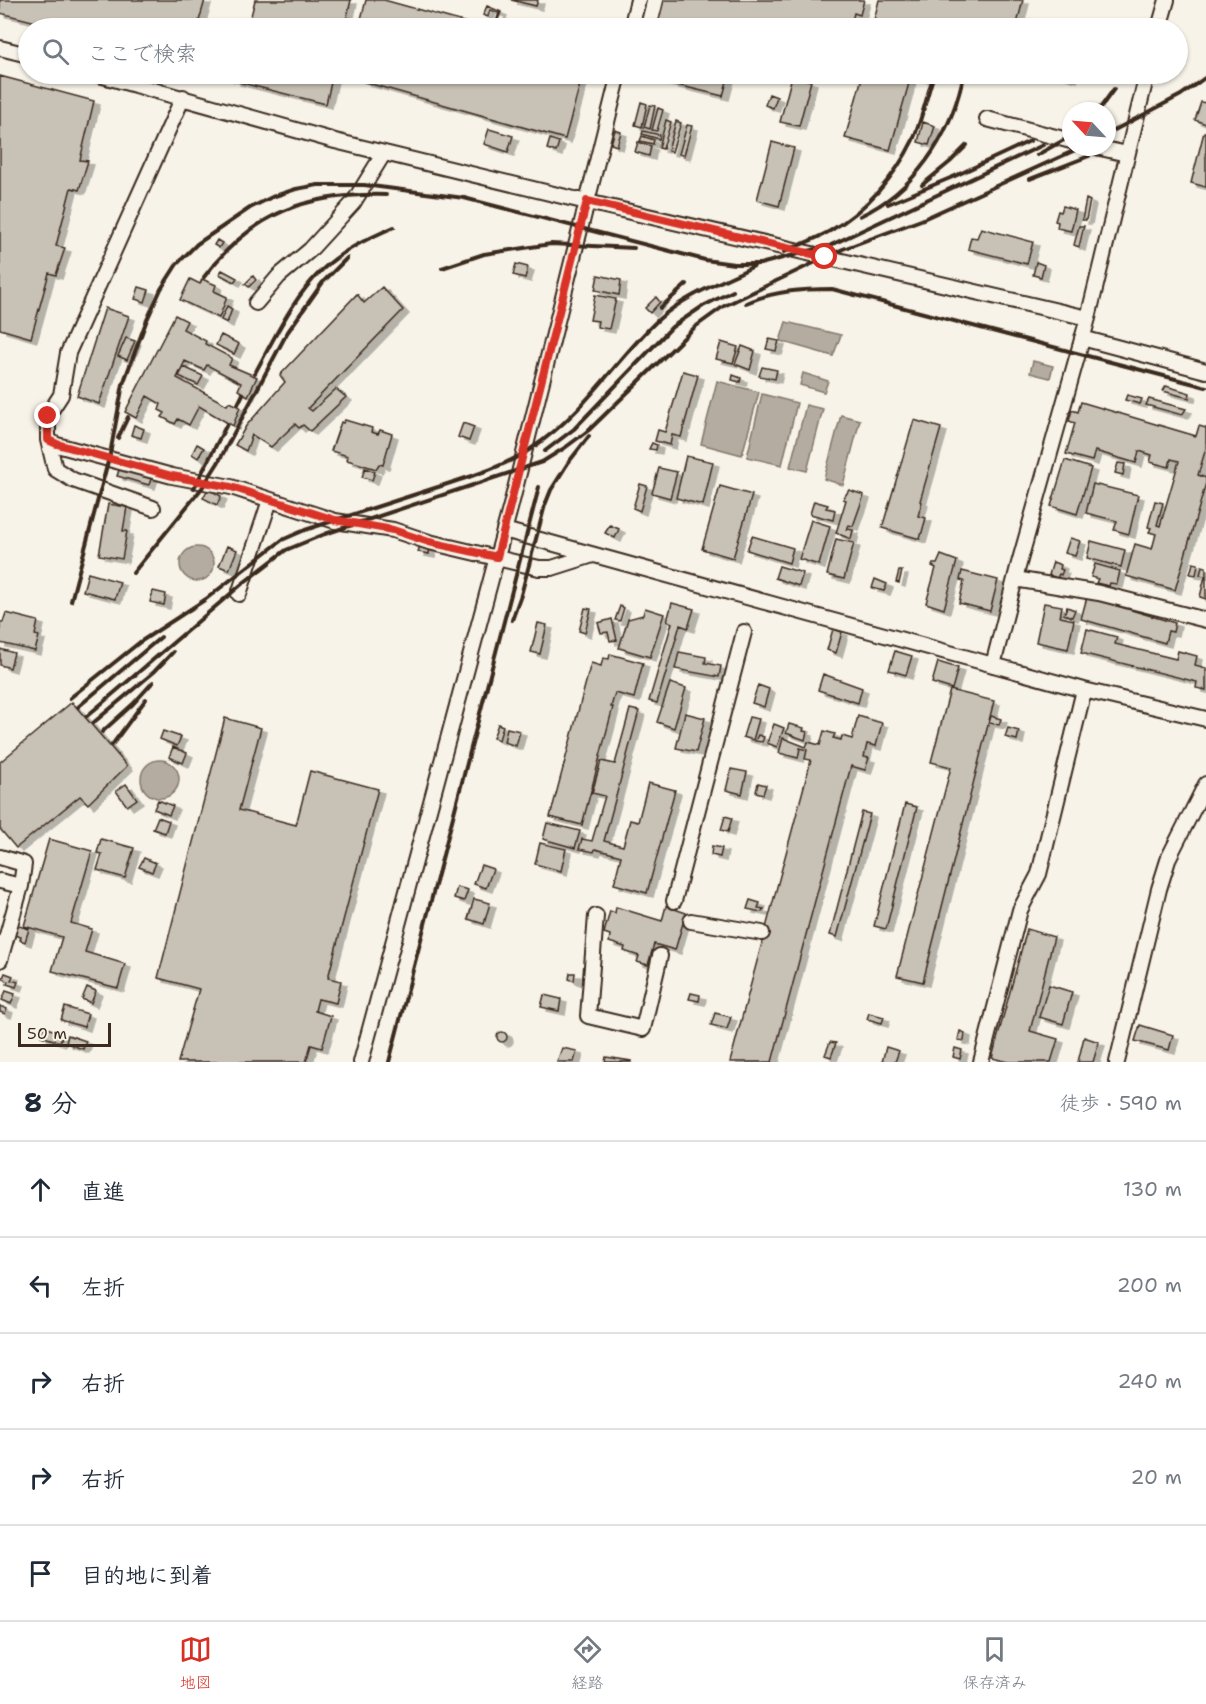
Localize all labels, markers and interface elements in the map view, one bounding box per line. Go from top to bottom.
search box [18,18,1188,84]
icon: search [39,35,72,68]
text: ここで検索 [87,39,197,68]
north arrow [1062,102,1116,156]
route start [811,243,837,269]
route end [34,402,60,428]
scale bar [18,1020,111,1048]
text: 50 m [27,1023,67,1044]
text: 8 分 [24,1085,77,1120]
text: 徒歩 · 590 m [1060,1090,1182,1116]
icon: ahead [24,1173,57,1206]
text: 130 m [1123,1176,1182,1202]
text: 直進 [81,1177,125,1206]
icon: left [24,1269,57,1302]
text: 200 m [1117,1272,1182,1298]
text: 左折 [81,1273,125,1302]
icon: right [24,1365,57,1398]
text: 240 m [1117,1368,1182,1394]
text: 右折 [81,1369,125,1398]
icon: right [24,1461,57,1494]
text: 20 m [1131,1464,1182,1490]
text: 右折 [81,1465,125,1494]
icon: arrive [24,1557,57,1590]
text: 目的地に到着 [81,1561,213,1590]
tab: 地図 [179,1633,212,1693]
tab: 経路 [571,1633,604,1693]
tab: 保存済み [963,1633,1027,1693]

